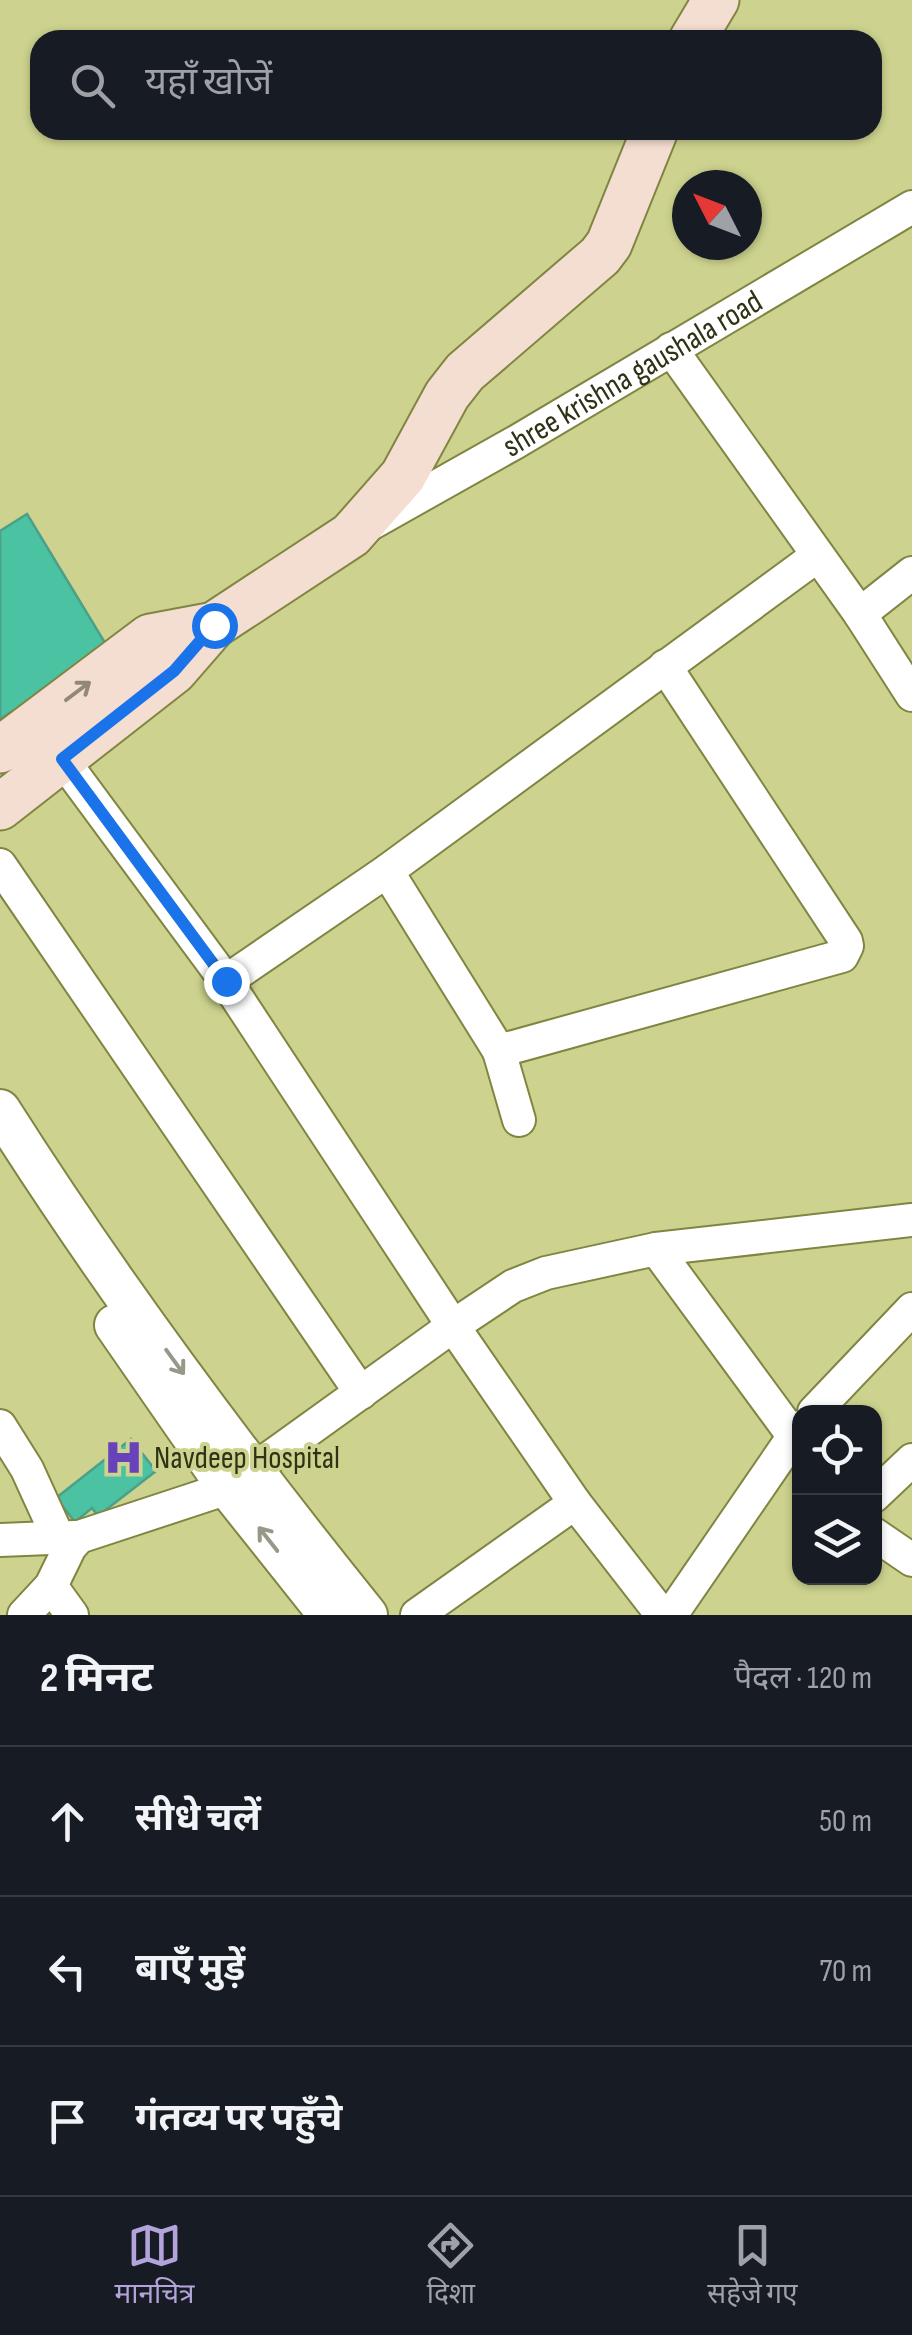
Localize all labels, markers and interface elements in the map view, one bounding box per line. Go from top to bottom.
search box [30,30,882,140]
icon: search [65,58,120,113]
text: यहाँ खोजें [145,60,272,105]
north arrow [672,170,762,260]
street label: shree krishna gaushala road [496,282,769,467]
route start [192,603,238,649]
one-way arrow [64,681,91,702]
route end [204,959,250,1005]
one-way arrow [164,1348,185,1376]
map controls [792,1405,882,1585]
button: locate [792,1405,882,1495]
hospital icon: Navdeep Hospital [103,1436,145,1478]
place label: Navdeep Hospital [154,1439,340,1478]
button: layers [792,1495,882,1585]
one-way arrow [257,1526,279,1552]
text: 2 मिनट [40,1653,153,1704]
text: पैदल · 120 m [734,1659,872,1698]
icon: ahead [40,1794,95,1849]
text: सीधे चलें [135,1796,261,1841]
text: 50 m [819,1802,872,1841]
icon: left [40,1944,95,1999]
text: बाएँ मुड़ें [135,1946,245,1991]
text: 70 m [819,1952,872,1991]
icon: arrive [40,2094,95,2149]
text: गंतव्य पर पहुँचे [135,2096,342,2141]
tab: मानचित्र [114,2218,194,2314]
tab: दिशा [423,2218,478,2314]
tab: सहेजे गए [707,2218,798,2314]

